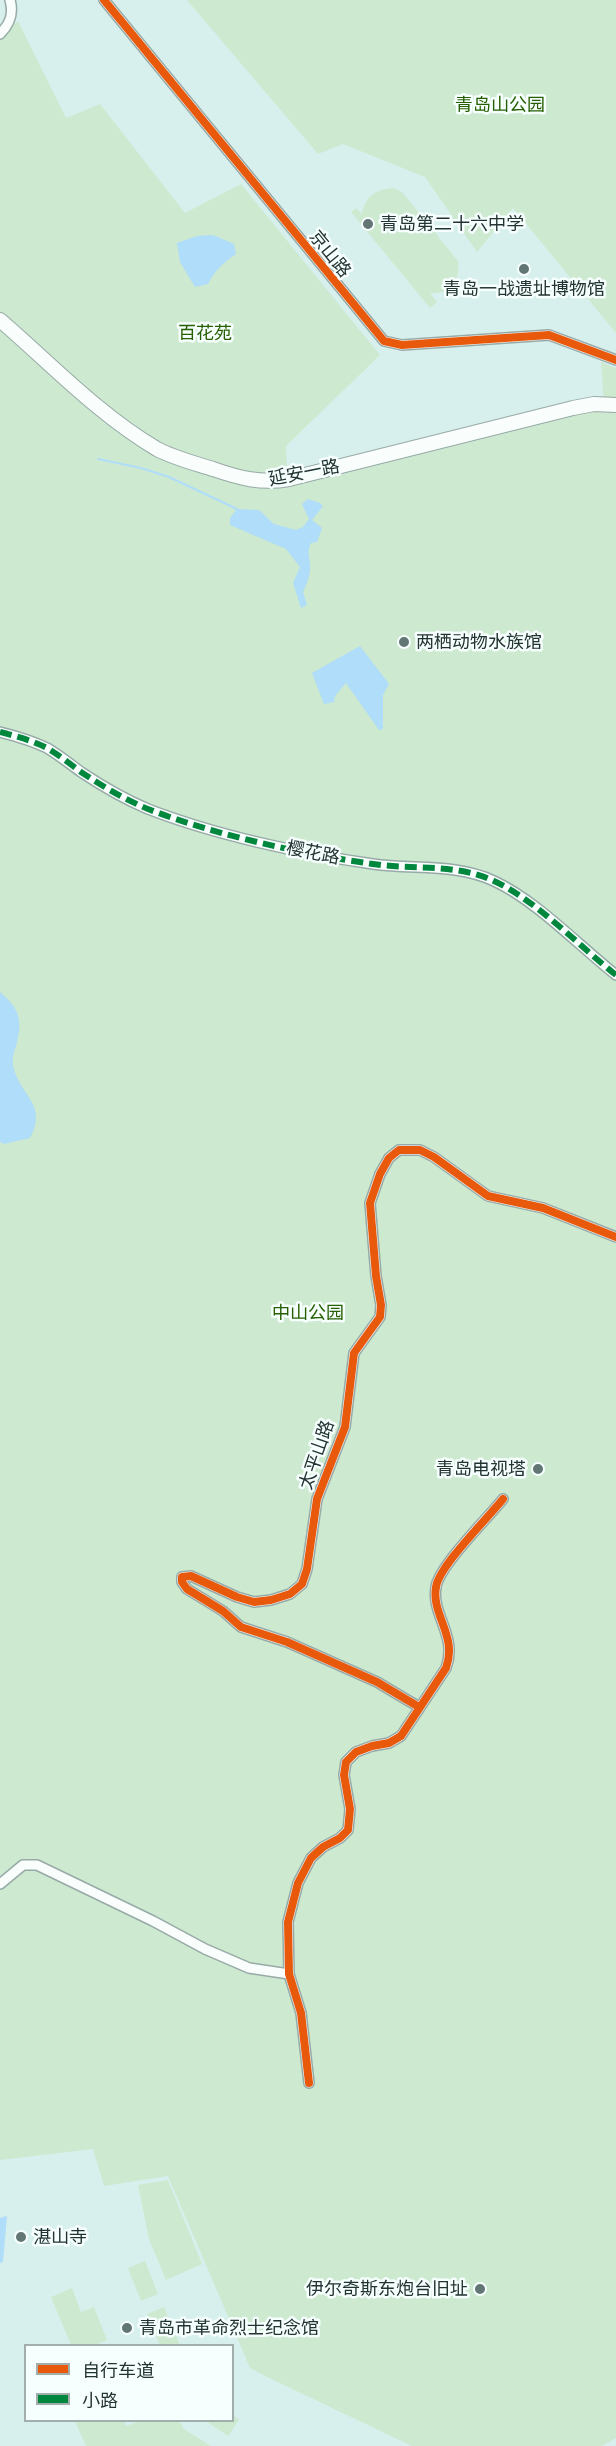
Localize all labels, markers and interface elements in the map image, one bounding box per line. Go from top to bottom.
park label: 青岛山公园 [455,94,545,116]
place label: 青岛第二十六中学 [380,213,524,235]
marker: 青岛第二十六中学 [361,217,375,231]
street label: 京山路 [305,226,355,282]
marker: 青岛一战遗址博物馆 [517,262,531,276]
place label: 青岛一战遗址博物馆 [443,278,605,300]
park label: 百花苑 [178,322,232,344]
street label: 延安一路 [267,456,341,490]
place label: 两栖动物水族馆 [416,631,542,653]
marker: 两栖动物水族馆 [397,635,411,649]
street label: 樱花路 [284,837,342,869]
park label: 中山公园 [272,1302,344,1324]
street label: 太平山路 [295,1417,339,1493]
place label: 青岛电视塔 [436,1458,526,1480]
marker: 青岛电视塔 [531,1462,545,1476]
place label: 湛山寺 [33,2226,87,2248]
marker: 湛山寺 [14,2230,28,2244]
place label: 伊尔奇斯东炮台旧址 [306,2278,468,2300]
marker: 伊尔奇斯东炮台旧址 [473,2282,487,2296]
place label: 青岛市革命烈士纪念馆 [139,2317,319,2339]
marker: 青岛市革命烈士纪念馆 [120,2321,134,2335]
legend [24,2344,234,2422]
text: 自行车道 [82,2360,154,2381]
text: 小路 [82,2390,118,2411]

